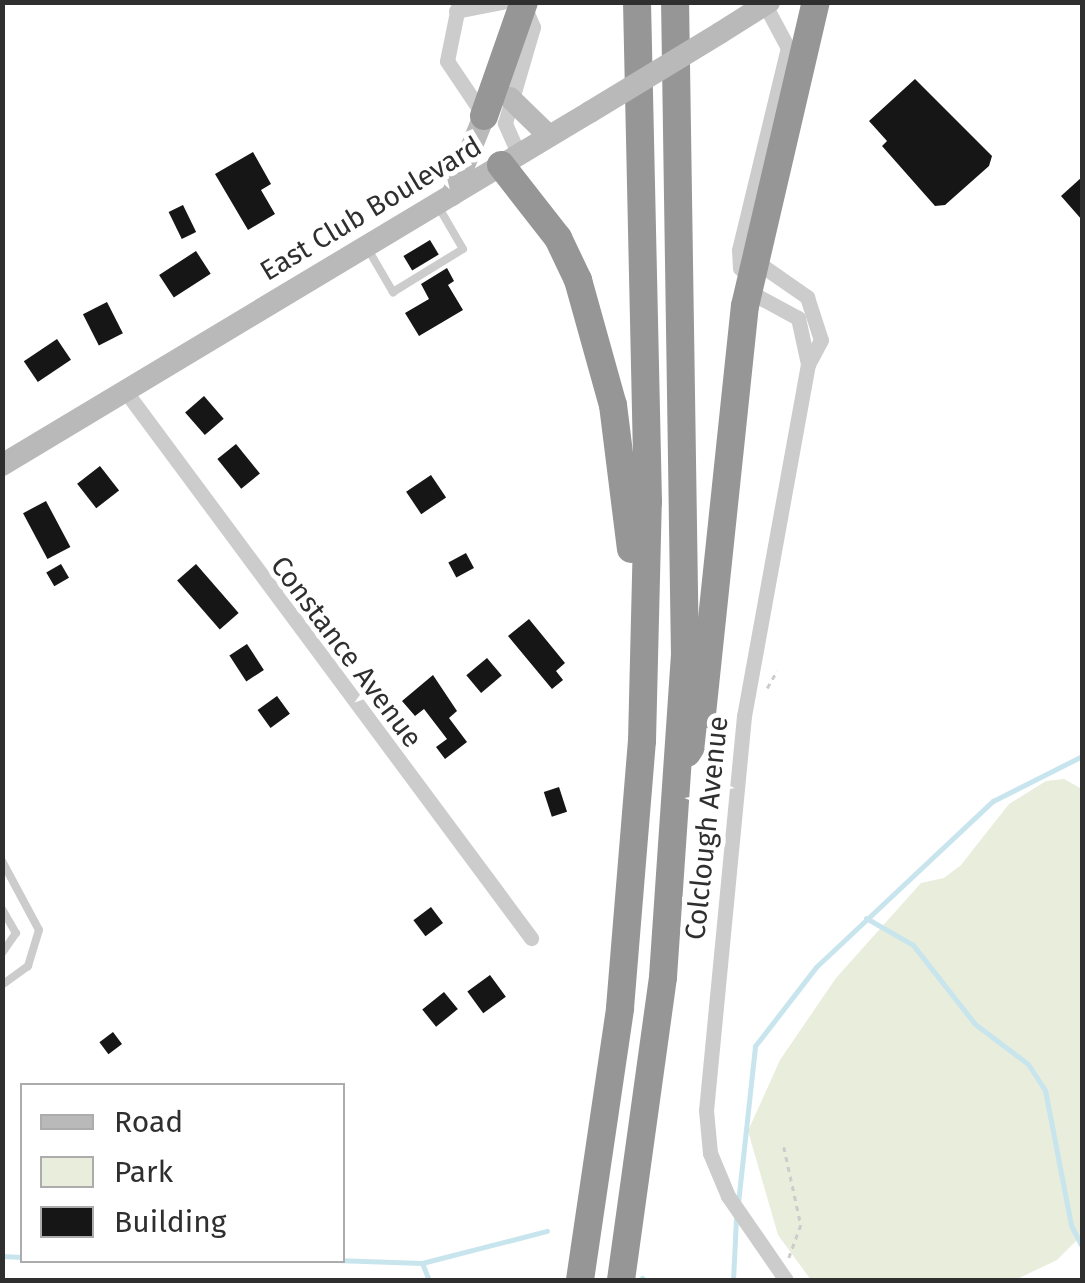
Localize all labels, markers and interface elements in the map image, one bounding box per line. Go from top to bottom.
street label: East Club Boulevard [254,130,488,288]
street label: Constance Avenue [263,550,429,754]
street label: Colclough Avenue [679,714,735,942]
legend [20,1083,345,1263]
text: Road [114,1104,183,1140]
text: Park [114,1154,173,1190]
text: Building [114,1204,226,1240]

